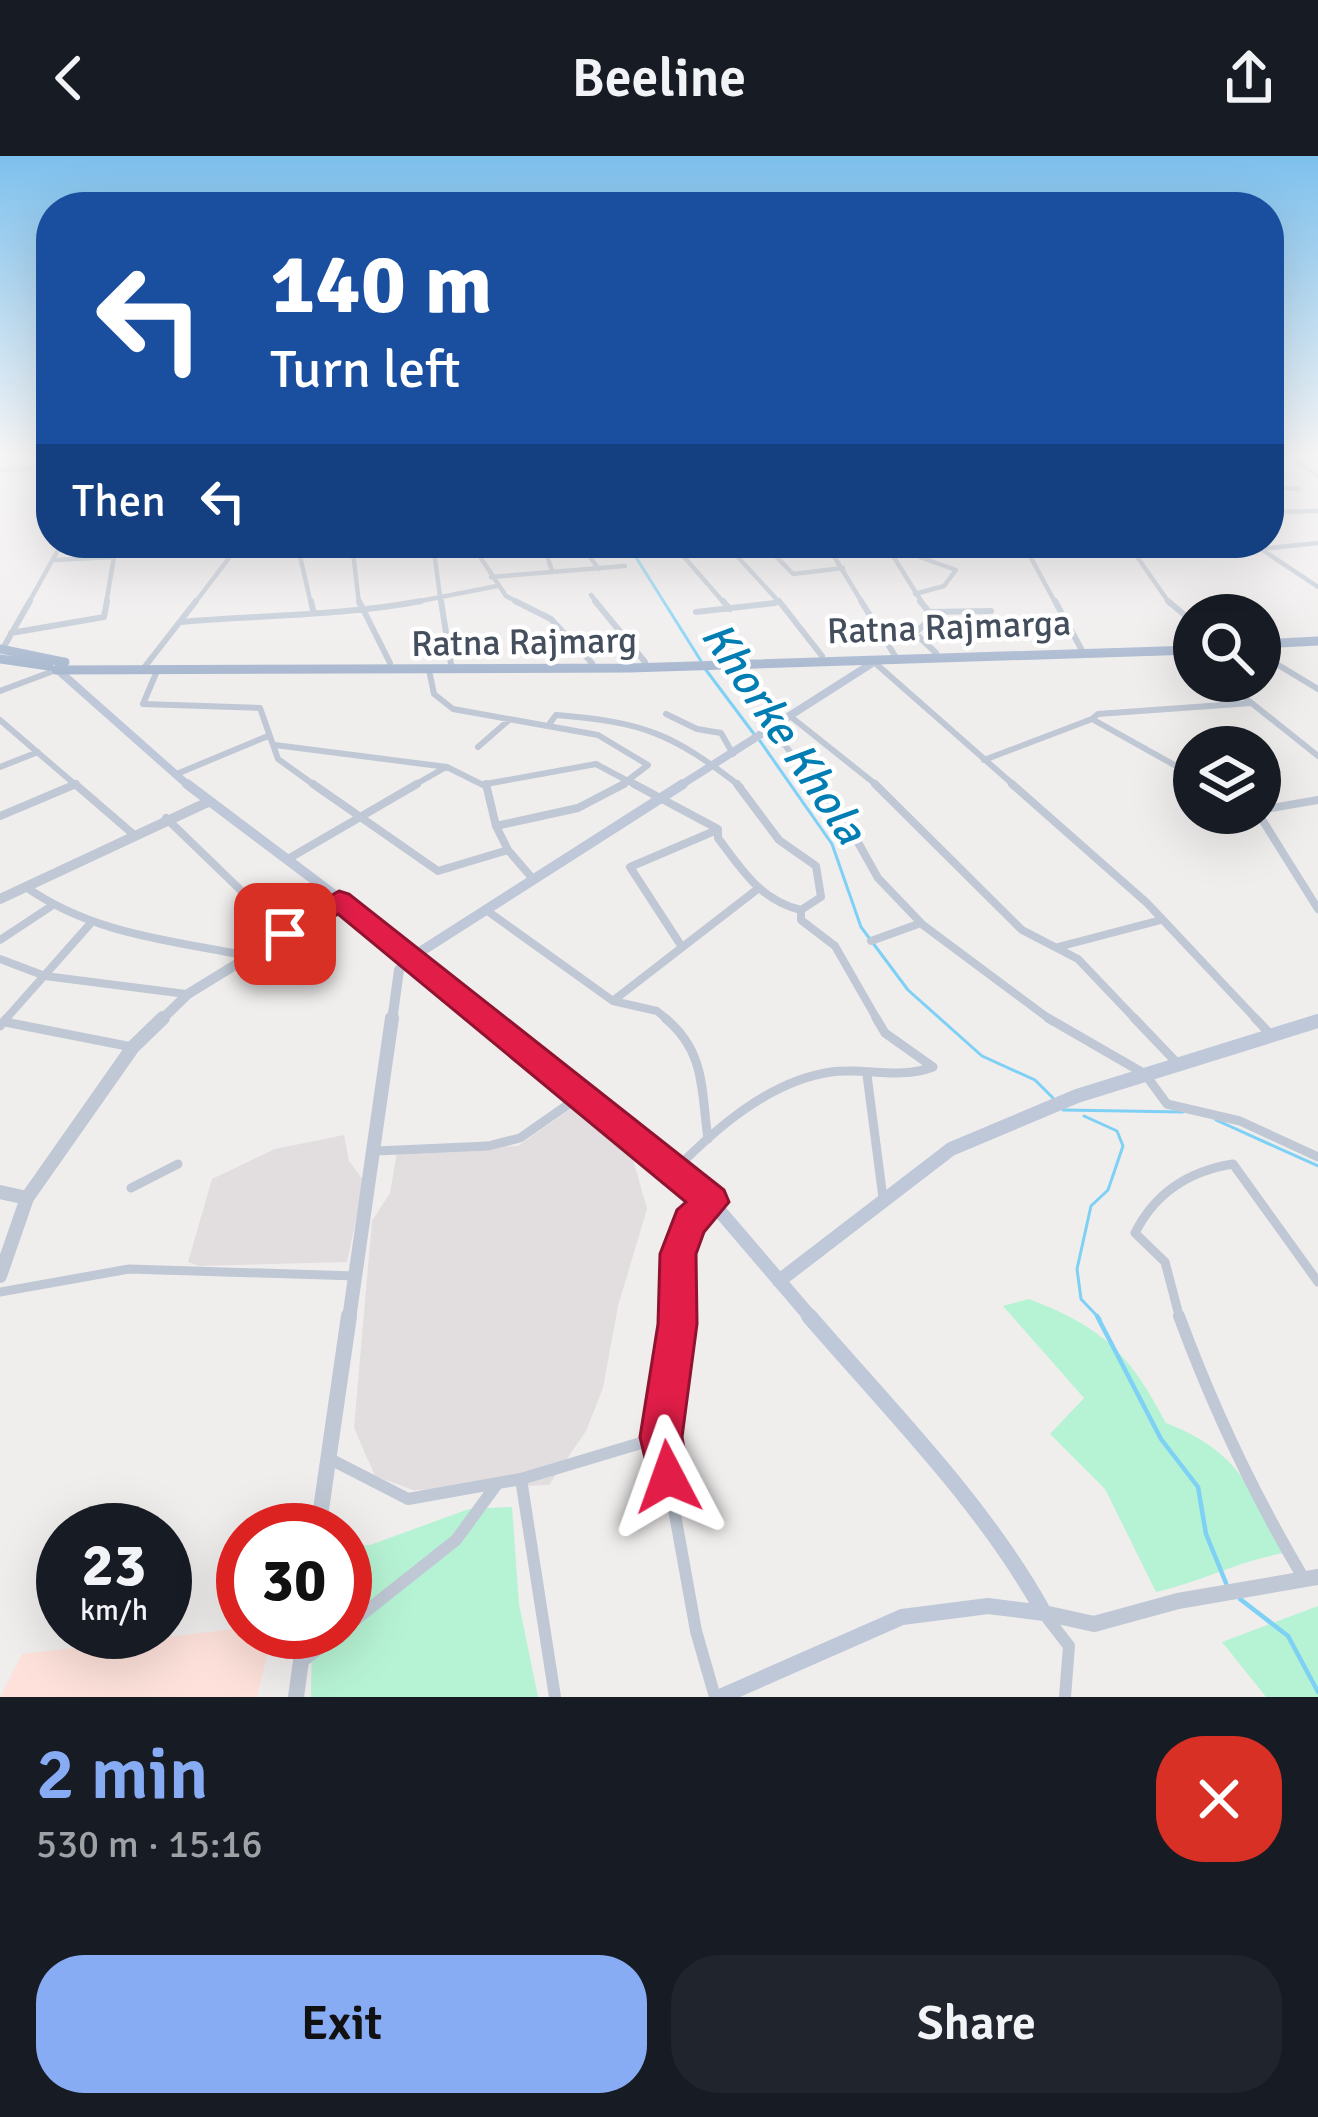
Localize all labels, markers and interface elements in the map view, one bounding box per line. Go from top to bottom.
icon: back [36,45,102,111]
text: Beeline [572,45,746,112]
icon: share [1216,45,1282,111]
text: 140 m [270,233,492,337]
icon: left [72,240,228,396]
text: Turn left [270,336,460,403]
icon: left [190,468,256,534]
text: Then [72,474,166,529]
map controls [1173,594,1281,834]
button: search [1173,594,1281,702]
street label: Ratna Rajmarga [826,601,1072,654]
water label: Khorke Khola [689,611,879,855]
street label: Ratna Rajmarg [411,618,637,667]
button: layers [1173,726,1281,834]
pin [234,883,336,985]
icon: arrive [252,901,318,967]
position arrow [605,1414,731,1540]
speed limit sign: 30 [216,1503,372,1659]
text: 23 [82,1529,146,1603]
text: km/h [80,1592,148,1629]
text: 2 min [36,1730,208,1819]
button: close [1156,1736,1282,1862]
text: 530 m · 15:16 [36,1820,263,1868]
button: Exit [36,1955,647,2093]
button: Share [671,1955,1282,2093]

